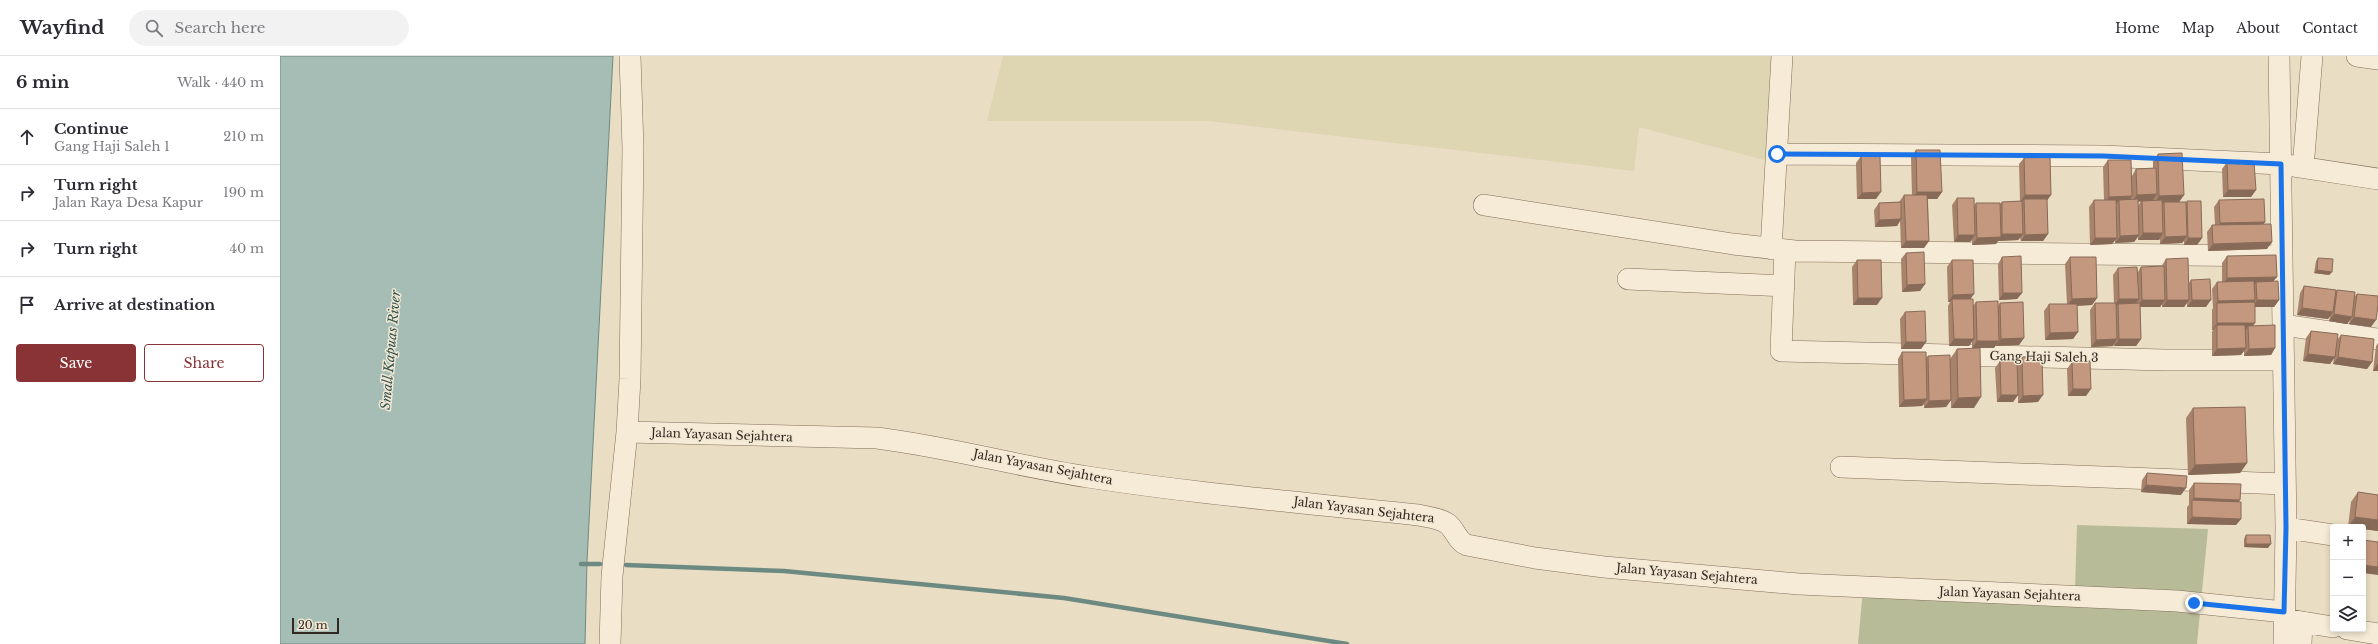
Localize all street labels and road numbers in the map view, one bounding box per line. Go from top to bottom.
street label: Gang Haji Saleh 3 [1989,348,2099,365]
street label: Jalan Yayasan Sejahtera [649,424,793,444]
street label: Jalan Yayasan Sejahtera [970,445,1114,487]
street label: Jalan Yayasan Sejahtera [1291,493,1436,526]
street label: Jalan Yayasan Sejahtera [1614,560,1759,587]
street label: Jalan Yayasan Sejahtera [1937,583,2081,603]

